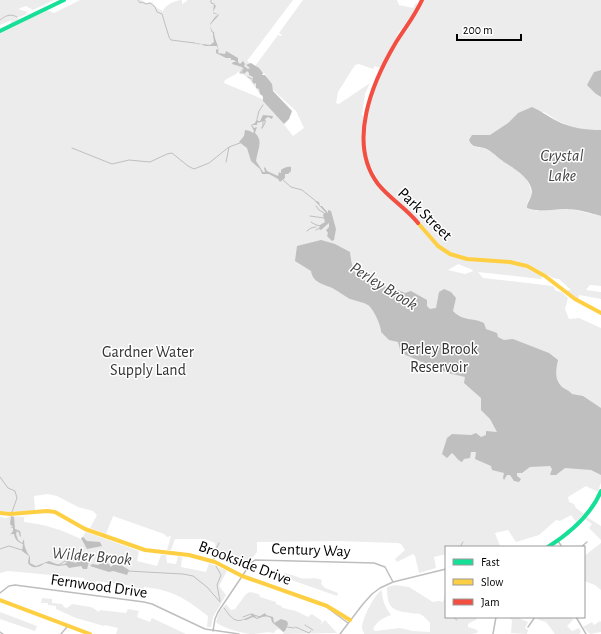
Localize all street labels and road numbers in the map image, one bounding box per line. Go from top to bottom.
street label: Park Street [395,185,455,243]
street label: Brookside Drive [196,538,294,588]
street label: Century Way [271,541,351,560]
street label: Fernwood Drive [50,571,148,601]

